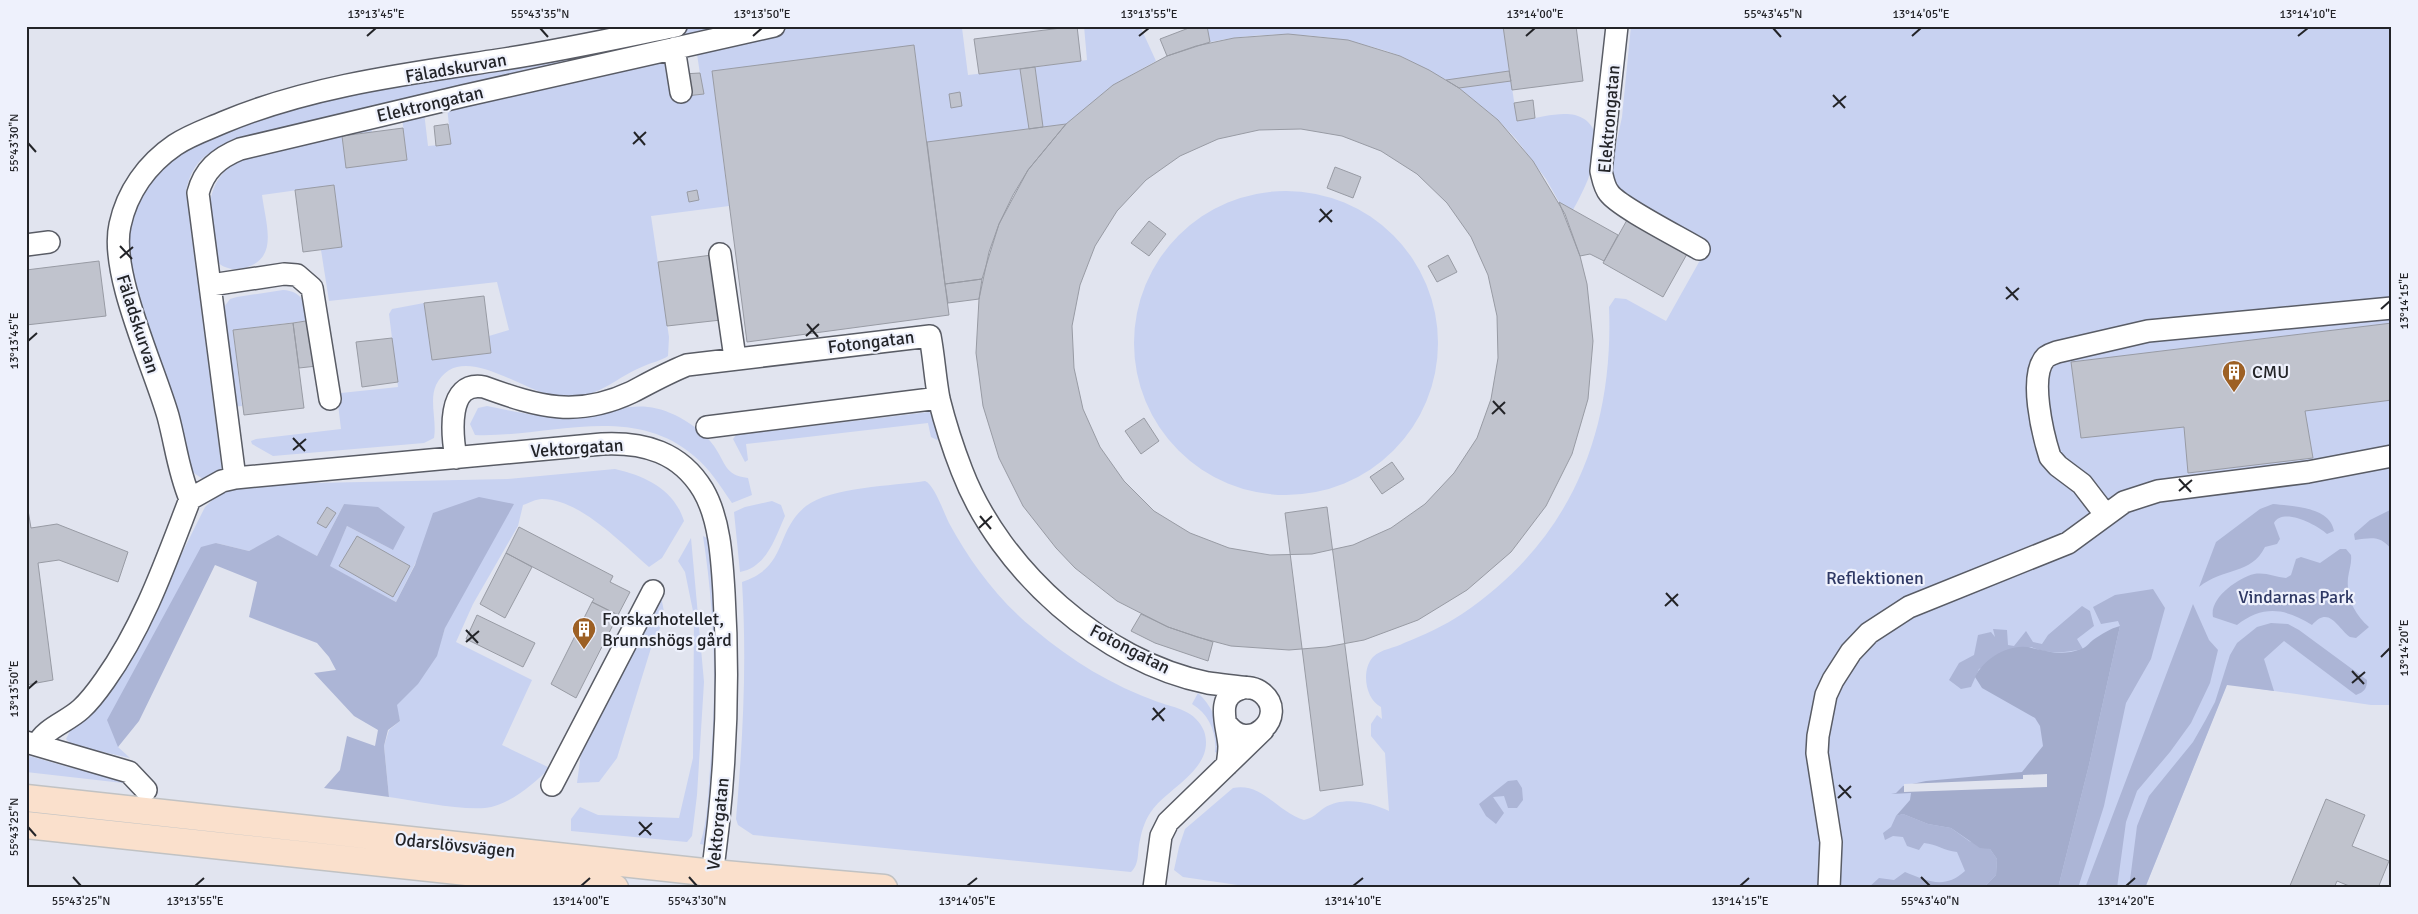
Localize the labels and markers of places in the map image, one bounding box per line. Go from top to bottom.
building icon: CMU [2221,359,2247,393]
place label: CMU [2252,361,2289,383]
place label: Forskarhotellet, Brunnshögs gård [602,608,732,651]
building icon: Forskarhotellet, Brunnshögs gård [571,616,597,650]

